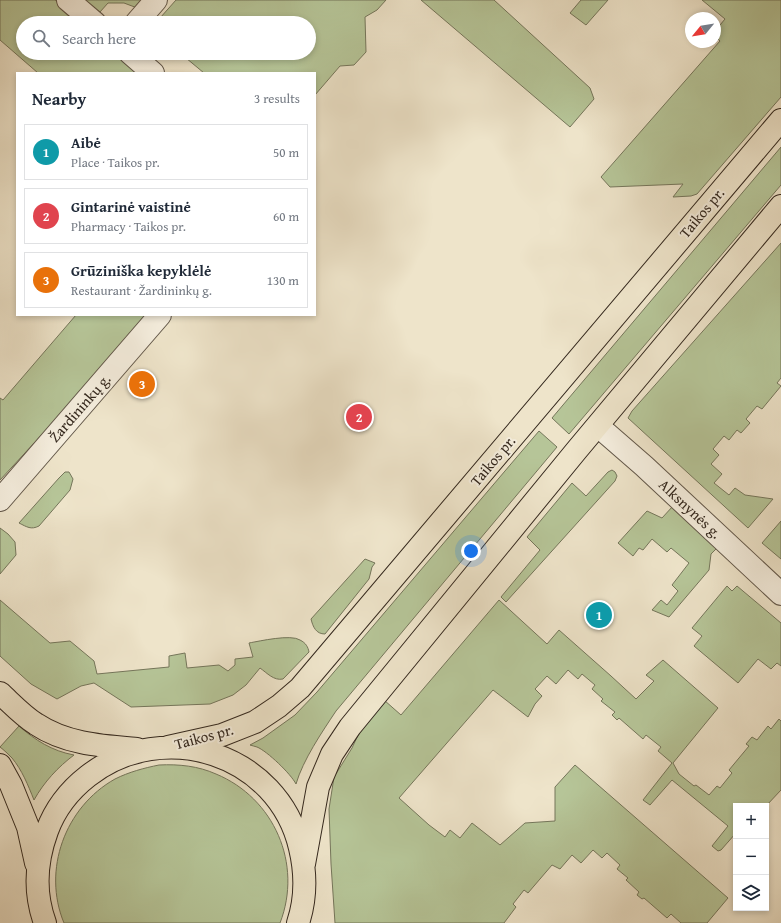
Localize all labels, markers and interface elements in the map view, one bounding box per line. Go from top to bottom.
north arrow [685,12,721,48]
search box [16,16,316,60]
icon: search [30,27,52,49]
text: Search here [62,28,136,49]
text: Nearby [32,86,86,111]
text: 3 results [254,89,300,108]
text: Aibė [71,132,101,153]
text: 1 [43,143,49,162]
text: 50 m [273,143,299,162]
text: Place · Taikos pr. [71,153,160,172]
street label: Taikos pr. [674,183,729,242]
text: Gintarinė vaistinė [71,196,191,217]
text: 2 [43,207,49,226]
text: 60 m [273,207,299,226]
text: Pharmacy · Taikos pr. [71,217,186,236]
text: Grūziniška kepyklėlė [71,260,211,281]
text: 3 [43,271,49,290]
text: 130 m [267,271,299,290]
text: Restaurant · Žardininkų g. [71,281,212,300]
street label: Žardininkų g. [44,369,115,446]
pin: 3 [129,369,155,399]
pin: 2 [346,402,372,432]
street label: Taikos pr. [465,431,520,490]
street label: Alksnynės g. [654,474,726,543]
your location [461,541,481,561]
pin: 1 [586,600,612,630]
street label: Taikos pr. [172,719,236,754]
map controls [733,803,769,911]
button: + [733,803,769,839]
button: − [733,839,769,875]
button: layers [733,875,769,911]

